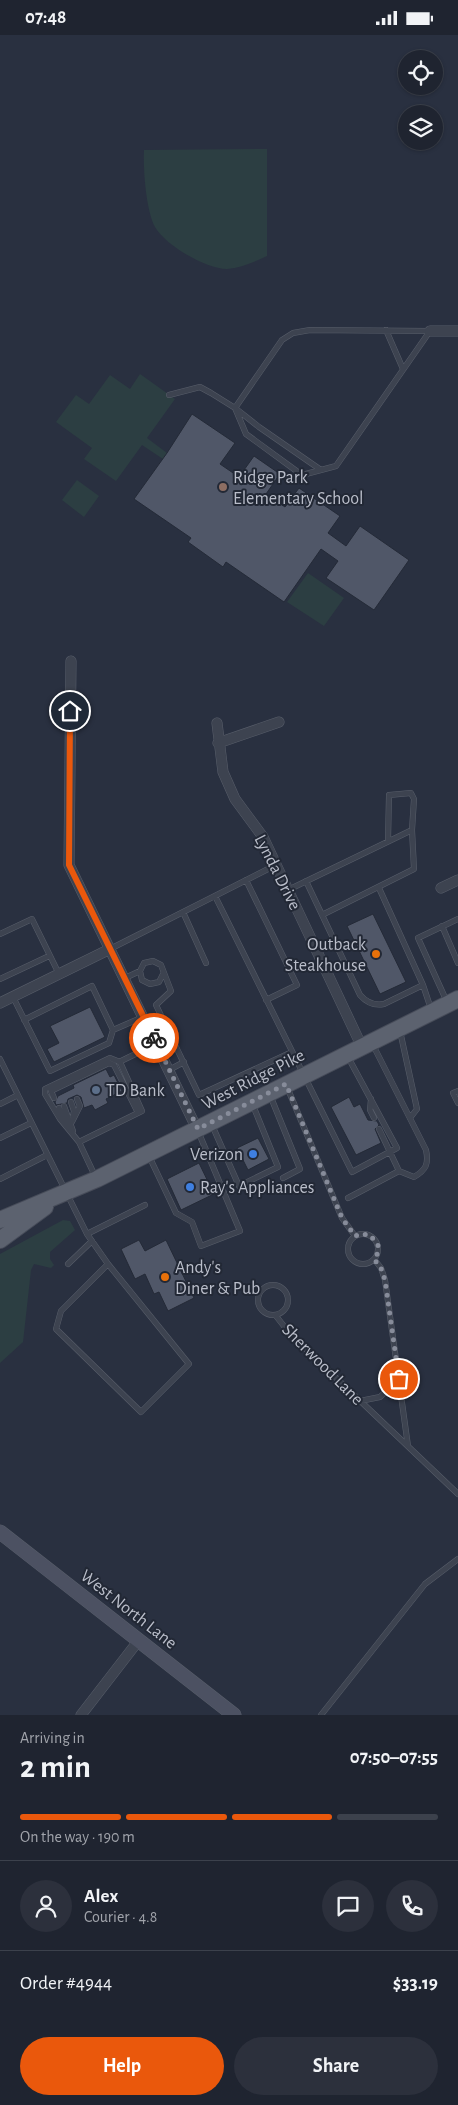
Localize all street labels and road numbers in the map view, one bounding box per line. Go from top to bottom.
street label: Lynda Drive [250,832,304,913]
street label: West Ridge Pike [199,1046,308,1113]
street label: Sherwood Lane [278,1320,367,1409]
street label: West North Lane [77,1567,180,1653]

